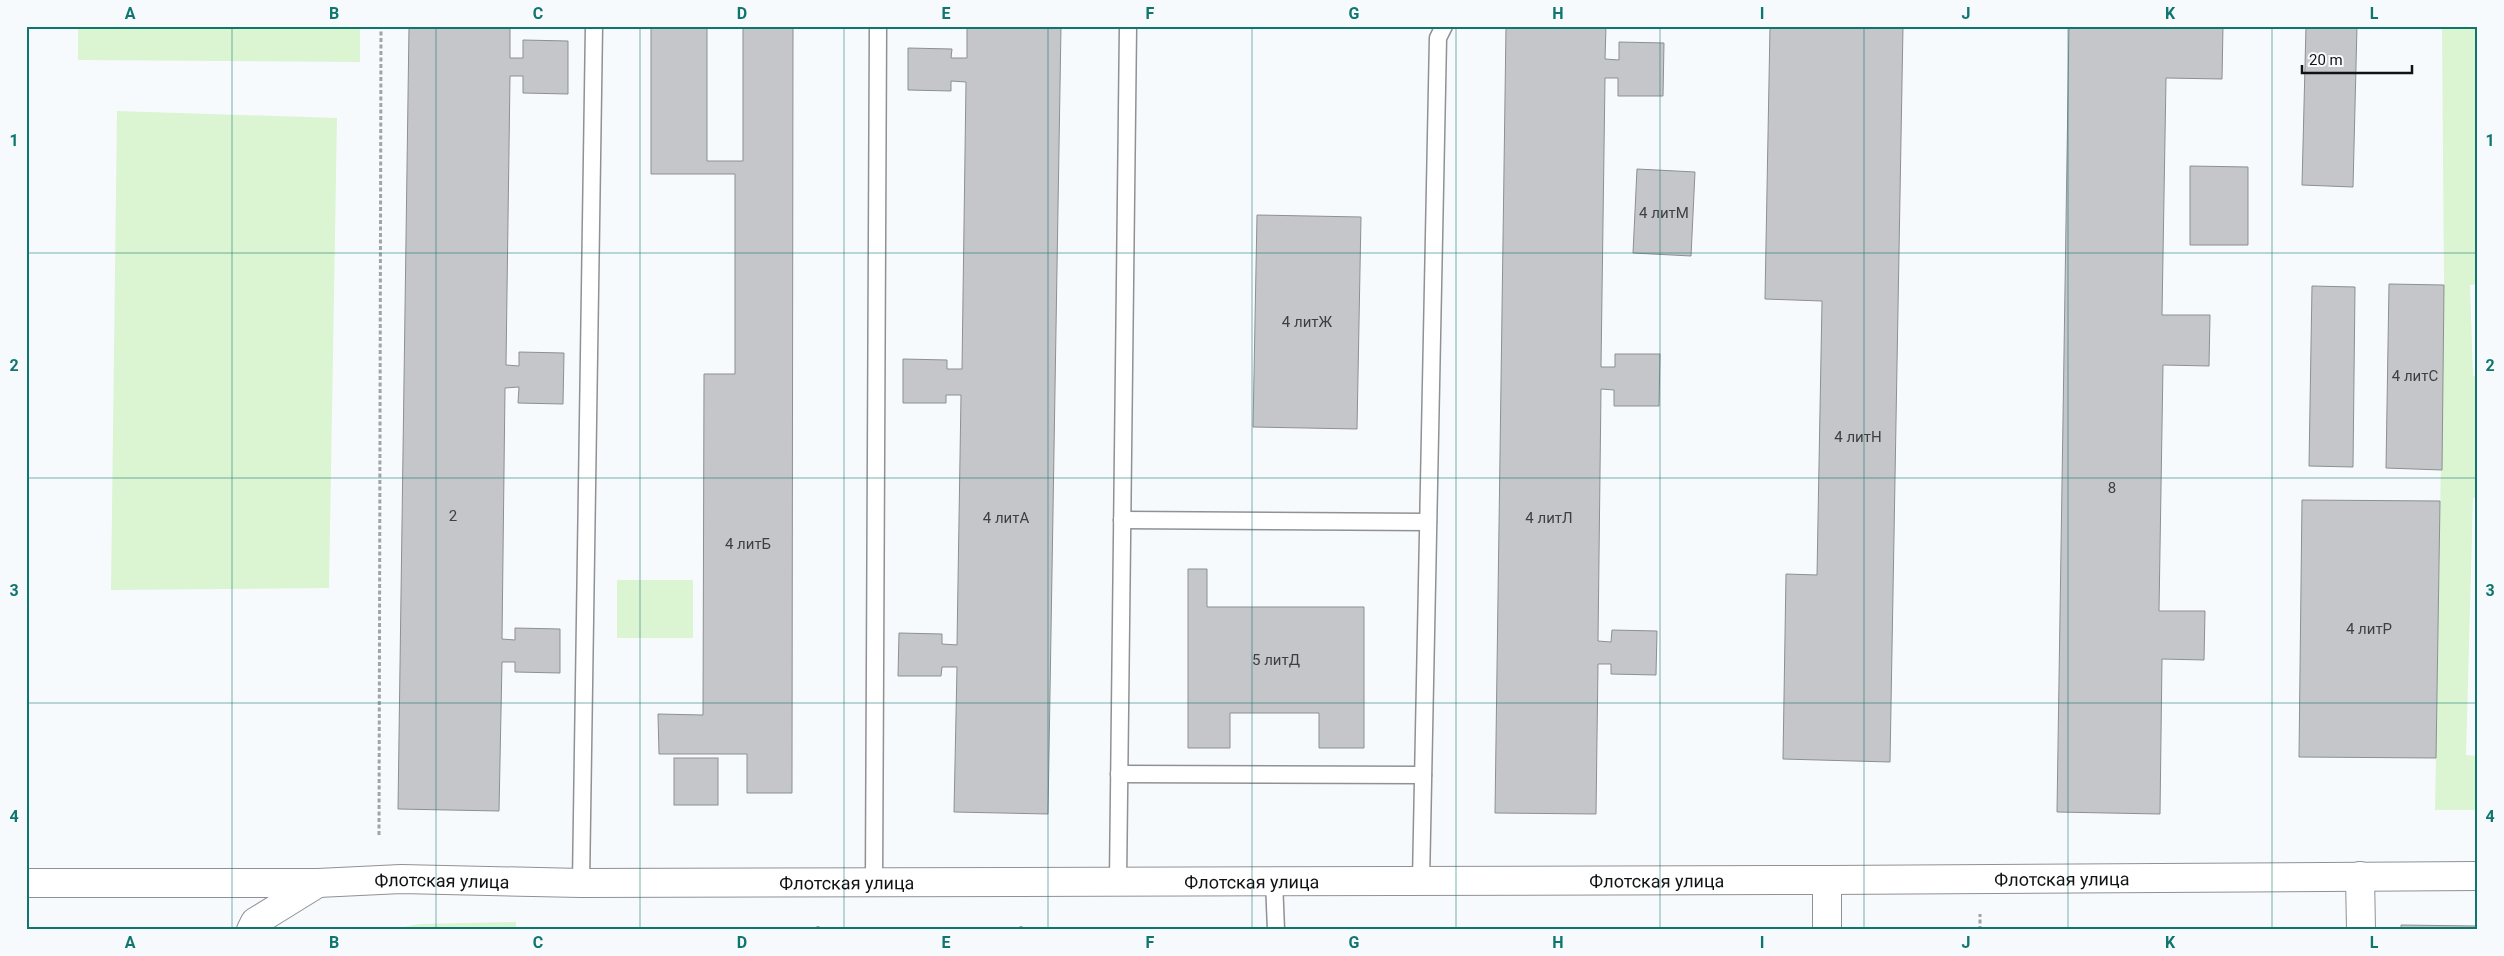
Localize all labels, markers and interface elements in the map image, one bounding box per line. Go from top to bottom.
text: A [125,4,136,23]
text: B [329,4,339,23]
text: C [533,4,543,23]
text: D [737,4,747,23]
text: E [942,4,951,23]
text: F [1146,4,1155,23]
text: G [1349,4,1360,23]
text: H [1552,4,1564,23]
text: I [1760,4,1764,23]
text: J [1962,4,1970,23]
text: K [2165,4,2176,23]
text: L [2370,4,2379,23]
scale bar [2302,42,2412,74]
text: 20 m [2309,51,2343,69]
text: 1 [9,131,19,150]
text: 1 [2485,131,2495,150]
house number: 4 литМ [1639,204,1689,222]
house number: 4 литЖ [1282,313,1333,331]
text: 2 [9,356,19,375]
text: 2 [2485,356,2495,375]
house number: 4 литС [2392,367,2438,385]
house number: 4 литН [1834,428,1882,446]
house number: 8 [2108,479,2116,497]
house number: 2 [449,507,457,525]
house number: 4 литА [983,509,1029,527]
house number: 4 литЛ [1525,509,1573,527]
house number: 4 литБ [725,535,771,553]
text: 3 [9,581,19,600]
text: 3 [2485,581,2495,600]
house number: 4 литР [2346,620,2392,638]
house number: 5 литД [1252,651,1300,669]
text: 4 [9,807,19,826]
text: 4 [2485,807,2495,826]
street label: Флотская улица [374,868,510,892]
street label: Флотская улица [1994,868,2129,889]
street label: Флотская улица [1589,870,1724,891]
street label: Флотская улица [1184,871,1319,892]
street label: Флотская улица [779,872,914,893]
text: A [125,933,136,952]
text: B [329,933,339,952]
text: C [533,933,543,952]
text: D [737,933,747,952]
text: E [942,933,951,952]
text: F [1146,933,1155,952]
text: G [1349,933,1360,952]
text: H [1552,933,1564,952]
text: I [1760,933,1764,952]
text: J [1962,933,1970,952]
text: K [2165,933,2176,952]
text: L [2370,933,2379,952]

